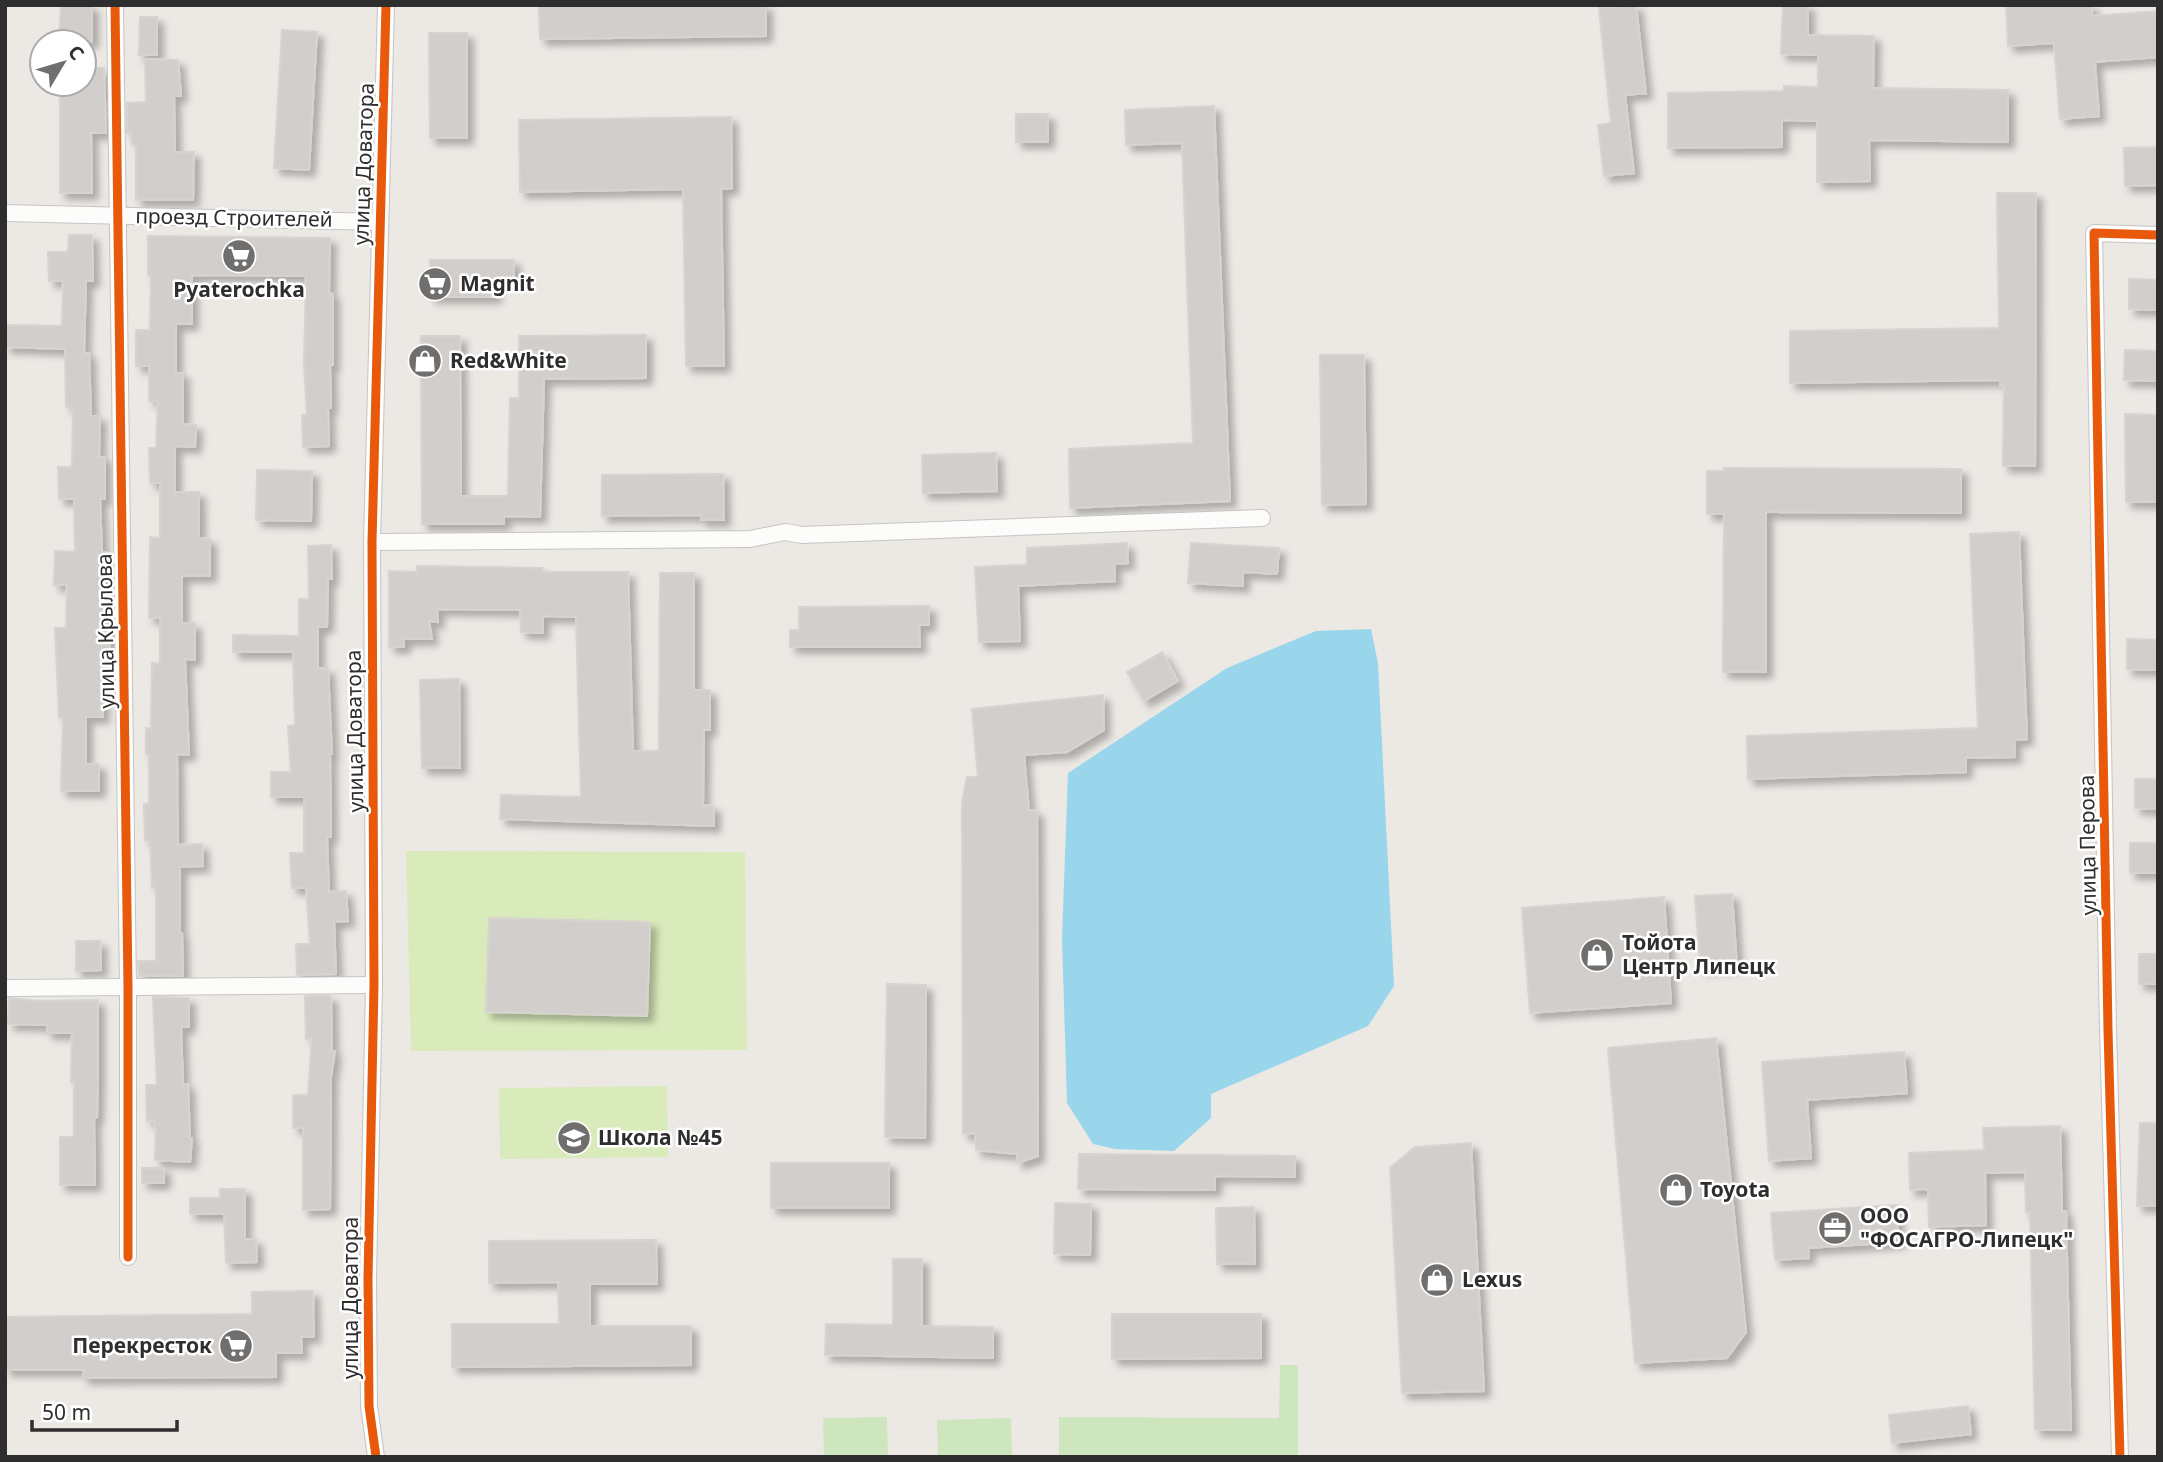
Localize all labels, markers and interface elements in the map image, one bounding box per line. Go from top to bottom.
north arrow [28,28,98,98]
text: С [62,40,90,65]
street label: улица Доватора [346,82,380,246]
street label: проезд Строителей [135,201,333,233]
supermarket icon: Pyaterochka [220,237,258,275]
supermarket icon: Magnit [416,265,454,303]
place label: Magnit [460,269,535,297]
place label: Pyaterochka [173,275,305,303]
shop icon: Red&White [406,342,444,380]
place label: Red&White [450,346,567,374]
street label: улица Крылова [90,553,120,709]
street label: улица Доватора [339,650,369,813]
street label: улица Перова [2072,774,2102,916]
place label: Тойота Центр Липецк [1622,928,1776,980]
shop icon: Тойота Центр Липецк [1578,936,1616,974]
school or university icon: Школа №45 [555,1119,593,1157]
place label: Школа №45 [598,1123,723,1151]
shop icon: Toyota [1657,1171,1695,1209]
place label: Toyota [1700,1175,1770,1203]
place label: ООО "ФОСАГРО-Липецк" [1860,1201,2073,1253]
office icon: ООО "ФОСАГРО-Липецк" [1816,1209,1854,1247]
street label: улица Доватора [336,1217,364,1379]
shop icon: Lexus [1418,1261,1456,1299]
place label: Lexus [1462,1265,1522,1293]
supermarket icon: Перекресток [217,1327,255,1365]
place label: Перекресток [72,1331,212,1359]
scale bar [32,1388,177,1432]
text: 50 m [42,1398,91,1426]

